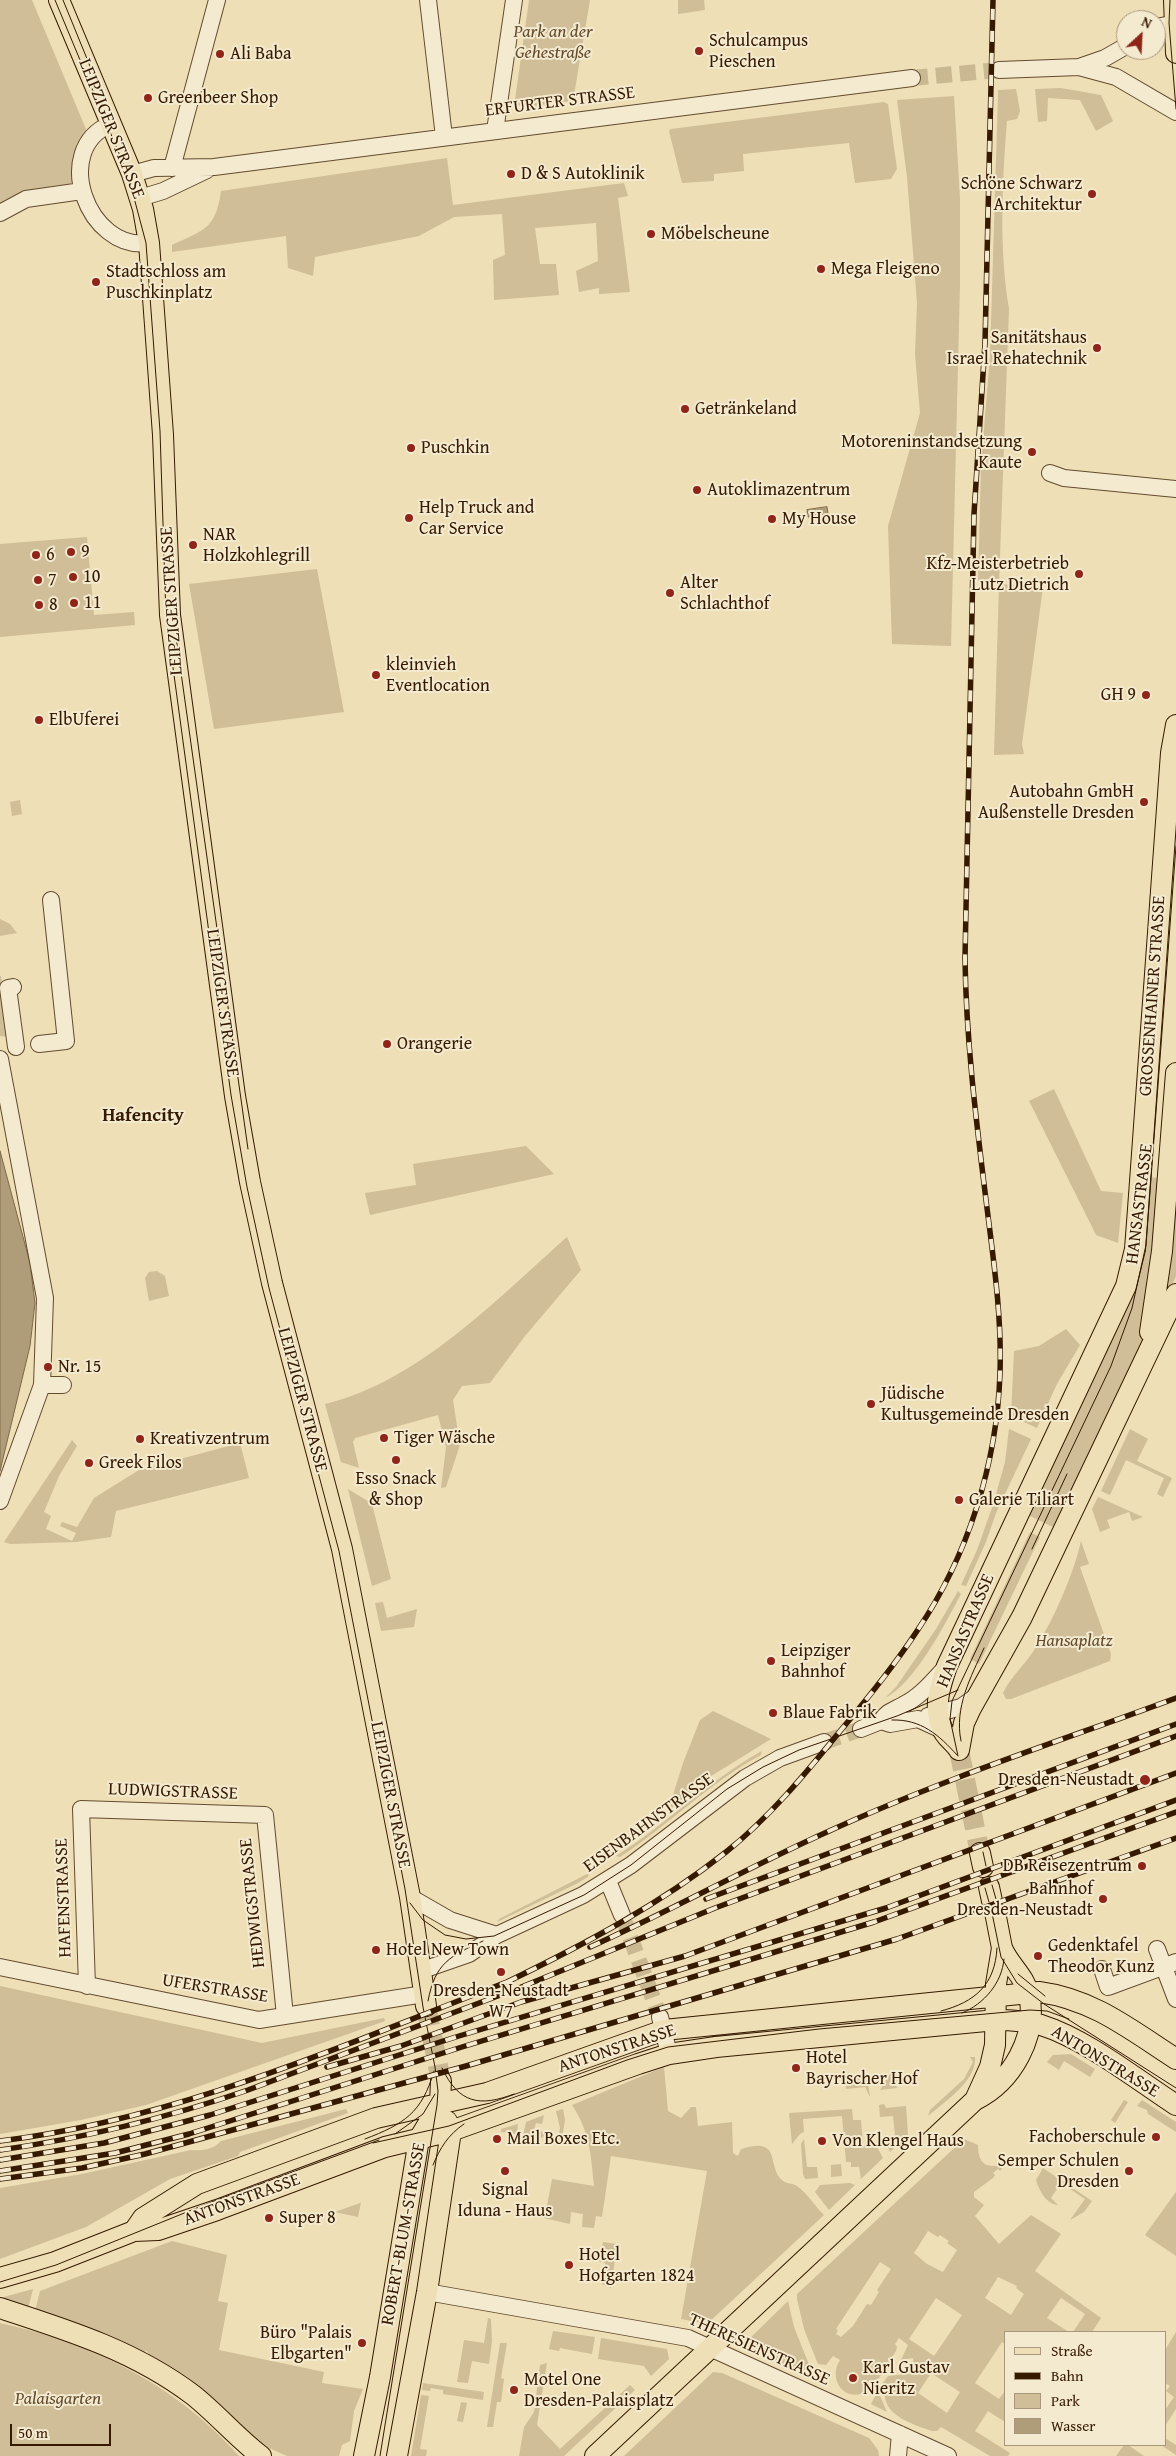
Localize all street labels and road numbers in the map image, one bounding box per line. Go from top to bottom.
street label: LEIPZIGER STRASSE [73,56,149,202]
street label: ERFURTER STRASSE [484,82,636,122]
street label: LEIPZIGER STRASSE [156,526,188,676]
street label: GROSSENHAINER STRASSE [1135,895,1171,1097]
street label: LEIPZIGER STRASSE [201,928,243,1078]
street label: HANSASTRASSE [1122,1143,1158,1265]
street label: LEIPZIGER STRASSE [272,1325,332,1475]
street label: HANSASTRASSE [932,1571,1000,1691]
street label: LEIPZIGER STRASSE [365,1720,415,1870]
street label: EISENBAHNSTRASSE [580,1768,718,1878]
street label: LUDWIGSTRASSE [108,1779,238,1805]
street label: HEDWIGSTRASSE [235,1837,271,1969]
street label: HAFENSTRASSE [51,1838,77,1958]
street label: UFERSTRASSE [160,1970,270,2008]
street label: ANTONSTRASSE [555,2020,679,2078]
street label: ANTONSTRASSE [1047,2021,1163,2103]
street label: ROBERT-BLUM-STRASSE [377,2141,431,2327]
street label: ANTONSTRASSE [181,2169,303,2231]
street label: THERESIENSTRASSE [685,2309,833,2391]

